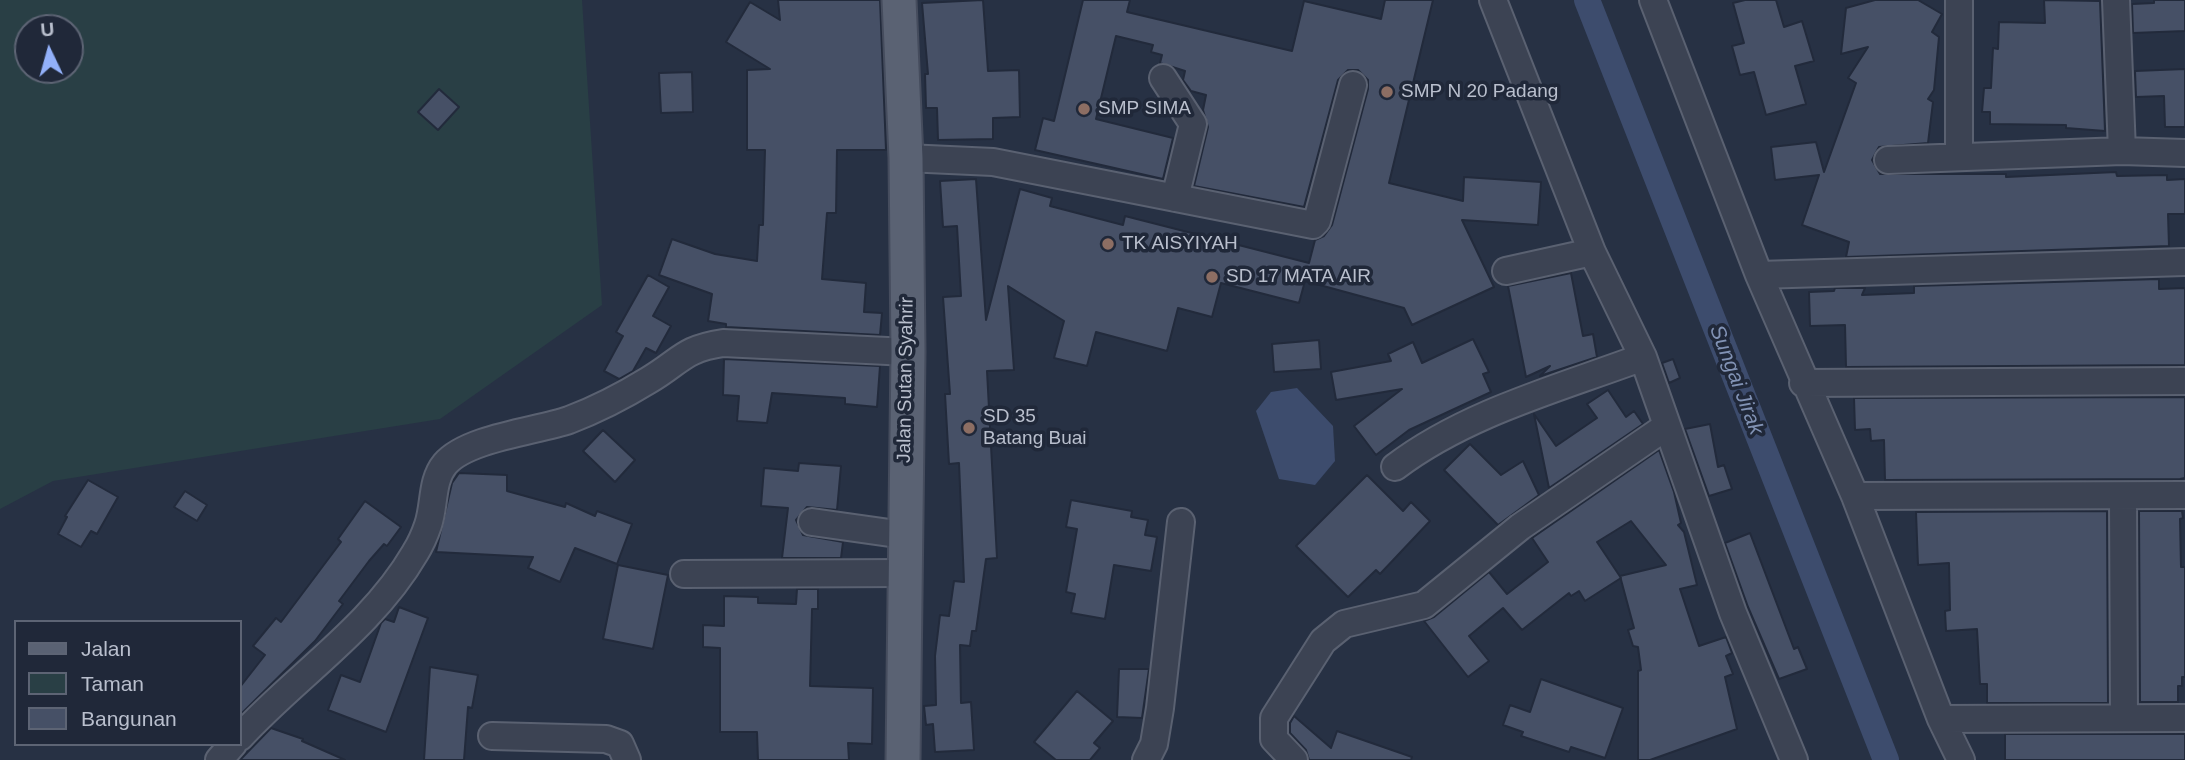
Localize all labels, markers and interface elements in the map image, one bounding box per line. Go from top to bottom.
north arrow [14,14,84,84]
text: U [40,19,55,41]
place label: SMP N 20 Padang [1401,81,1558,103]
marker: SMP N 20 Padang [1379,84,1395,100]
place label: SMP SIMA [1098,98,1191,120]
marker: SMP SIMA [1076,101,1092,117]
place label: TK AISYIYAH [1122,233,1238,255]
marker: TK AISYIYAH [1100,236,1116,252]
place label: SD 17 MATA AIR [1226,266,1371,288]
marker: SD 17 MATA AIR [1204,269,1220,285]
street label: Jalan Sutan Syahrir [893,297,919,463]
water label: Sungai Jirak [1704,322,1768,438]
place label: SD 35 Batang Buai [983,406,1087,450]
marker: SD 35 Batang Buai [961,420,977,436]
legend [14,620,242,746]
text: Jalan [81,637,131,660]
text: Taman [81,672,144,695]
text: Bangunan [81,707,177,730]

